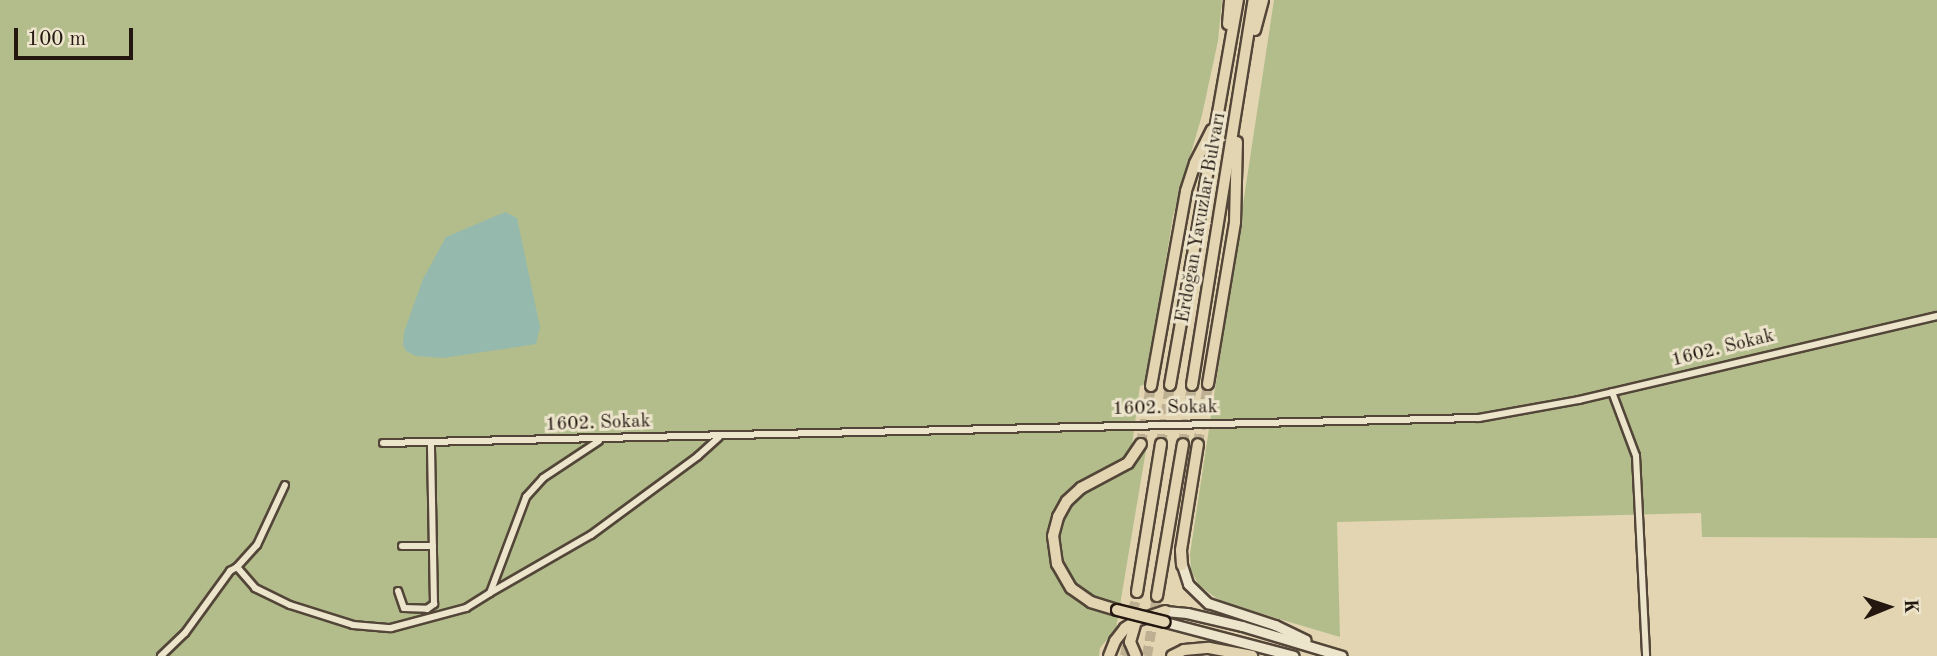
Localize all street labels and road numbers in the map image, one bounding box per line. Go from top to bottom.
street label: Erdoğan Yavuzlar Bulvarı [1172,111,1232,325]
street label: 1602. Sokak [1669,325,1777,373]
street label: 1602. Sokak [1112,397,1218,421]
street label: 1602. Sokak [545,411,651,437]

